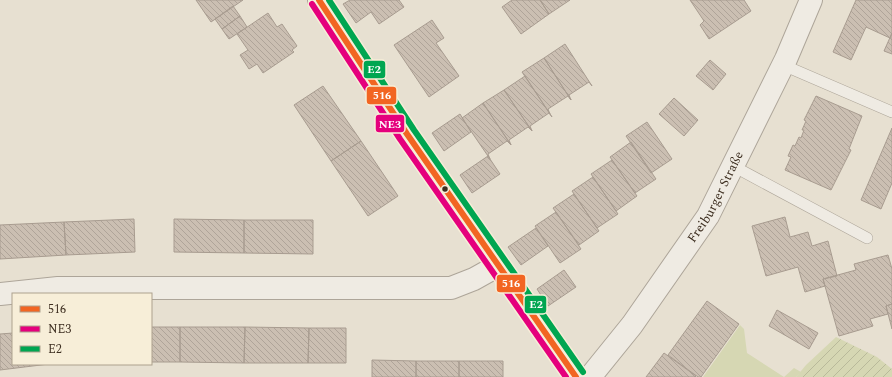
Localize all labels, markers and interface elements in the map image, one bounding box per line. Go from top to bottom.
line badge: E2 [363,60,386,79]
text: E2 [367,61,381,78]
line badge: 516 [366,86,397,105]
text: 516 [373,87,391,104]
line badge: NE3 [375,114,405,133]
text: NE3 [379,116,401,133]
street label: Freiburger Straße [682,148,749,247]
unlabelled marker [440,184,450,194]
line badge: 516 [496,274,526,293]
text: 516 [502,275,520,292]
legend [12,293,152,365]
line badge: E2 [524,295,547,314]
text: E2 [529,296,543,313]
text: 516 [48,300,66,319]
text: NE3 [48,320,71,339]
text: E2 [48,340,62,359]

